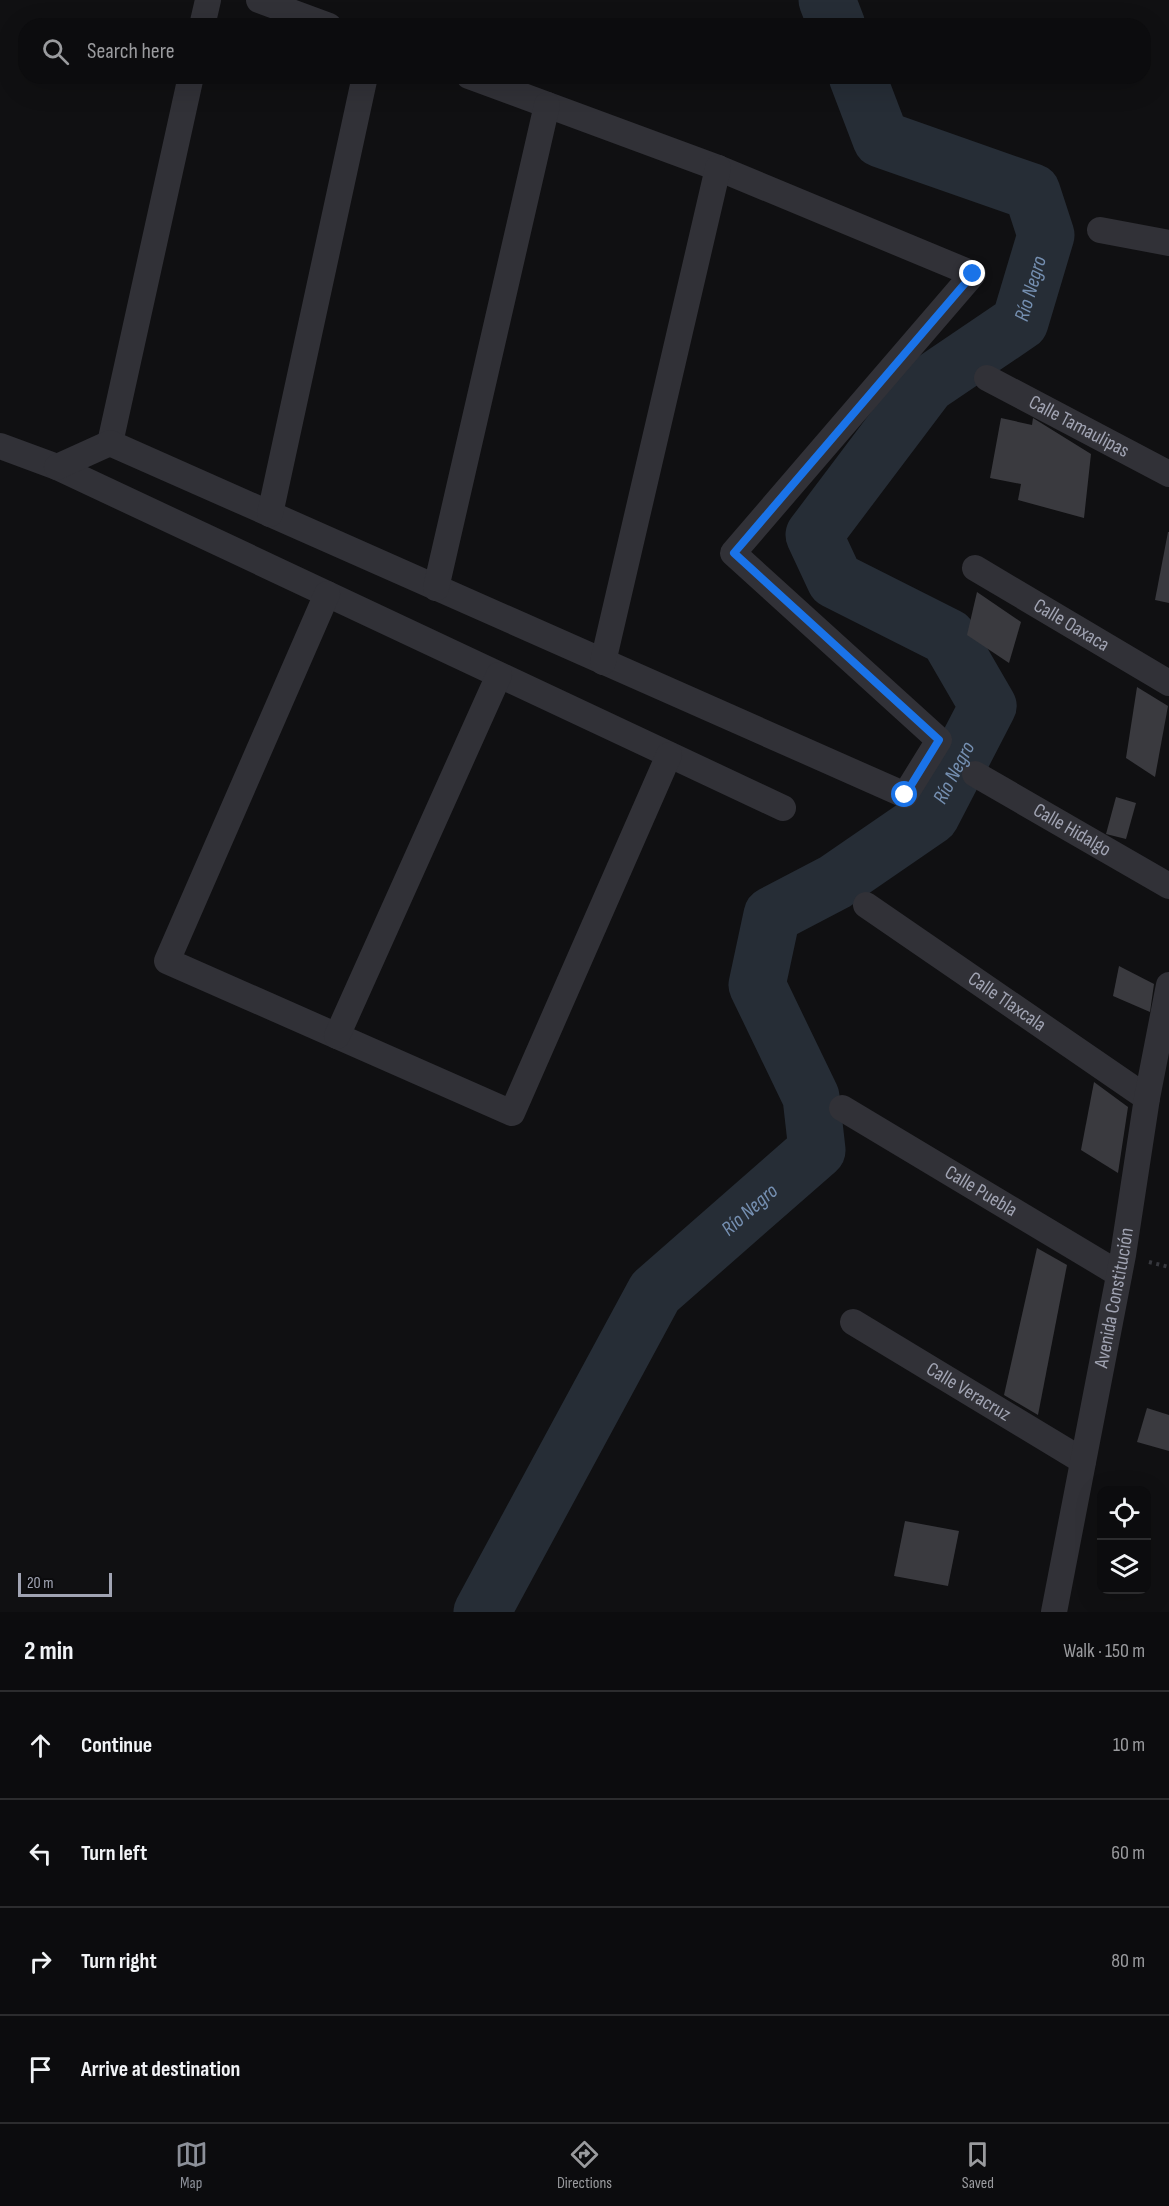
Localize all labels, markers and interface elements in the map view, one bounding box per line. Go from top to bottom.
search box [18,18,1151,84]
icon: search [39,35,72,68]
text: Search here [87,38,174,65]
water label: Río Negro [1008,253,1052,324]
route end [959,260,985,286]
street label: Calle Tamaulipas [1025,390,1133,463]
street label: Calle Oaxaca [1029,593,1113,657]
water label: Río Negro [927,737,980,808]
route start [891,781,917,807]
street label: Calle Hidalgo [1029,798,1115,862]
street label: Calle Tlaxcala [963,967,1051,1037]
street label: Calle Puebla [940,1160,1022,1222]
water label: Río Negro [716,1178,783,1241]
street label: Avenida Constitución [1089,1226,1139,1371]
street label: Calle Veracruz [922,1357,1015,1427]
map controls [1097,1486,1151,1594]
button: locate [1097,1486,1151,1540]
button: layers [1097,1540,1151,1594]
scale bar [18,1570,112,1598]
text: 20 m [27,1574,54,1593]
text: 2 min [24,1636,74,1667]
text: Walk · 150 m [1063,1639,1145,1663]
icon: ahead [24,1729,57,1762]
text: Continue [81,1732,152,1759]
text: 10 m [1113,1733,1145,1757]
icon: left [24,1837,57,1870]
text: Turn left [81,1840,147,1867]
text: 60 m [1111,1841,1145,1865]
icon: right [24,1945,57,1978]
text: Turn right [81,1948,157,1975]
text: 80 m [1111,1949,1145,1973]
icon: arrive [24,2053,57,2086]
text: Arrive at destination [81,2056,240,2083]
tab: Map [175,2138,208,2193]
tab: Directions [557,2138,612,2193]
tab: Saved [961,2138,994,2193]

